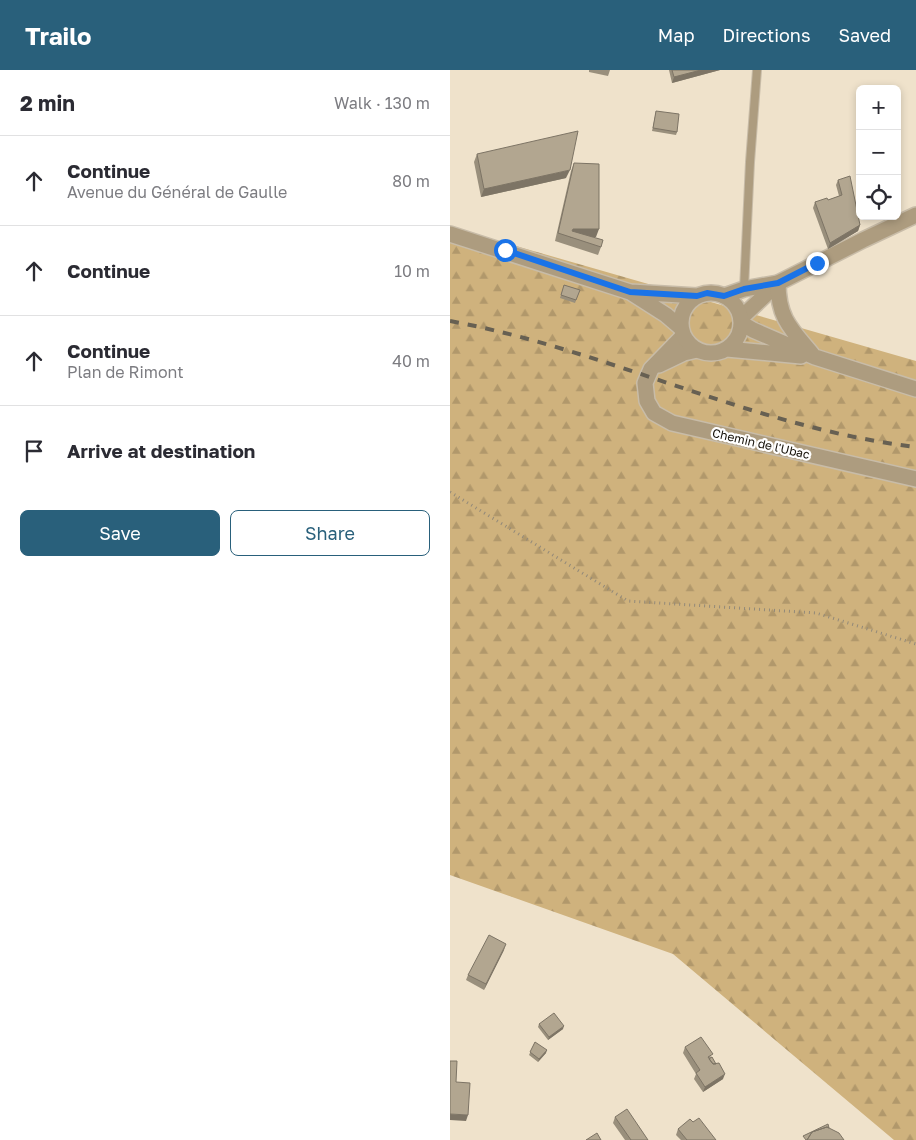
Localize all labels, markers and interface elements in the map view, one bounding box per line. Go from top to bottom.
text: Trailo [25,21,91,50]
text: Map [658,24,694,46]
text: Directions [722,24,810,46]
text: Saved [838,24,891,46]
map controls [856,85,901,220]
button: + [856,85,901,130]
text: 2 min [20,90,75,116]
text: Walk · 130 m [334,93,430,113]
button: − [856,130,901,175]
text: Continue [67,159,150,182]
icon: ahead [20,167,48,195]
text: 80 m [392,171,430,191]
button: locate [856,175,901,220]
text: Avenue du Général de Gaulle [67,182,287,202]
route start [494,239,517,262]
route end [806,252,829,275]
icon: ahead [20,257,48,285]
text: Continue [67,259,150,282]
text: 10 m [394,261,430,281]
text: Continue [67,339,150,362]
icon: ahead [20,347,48,375]
text: 40 m [392,351,430,371]
text: Plan de Rimont [67,362,184,382]
street label: Chemin de l'Ubac [711,425,812,462]
icon: arrive [20,437,48,465]
text: Arrive at destination [67,439,255,462]
button: Save [20,510,220,556]
button: Share [230,510,430,556]

